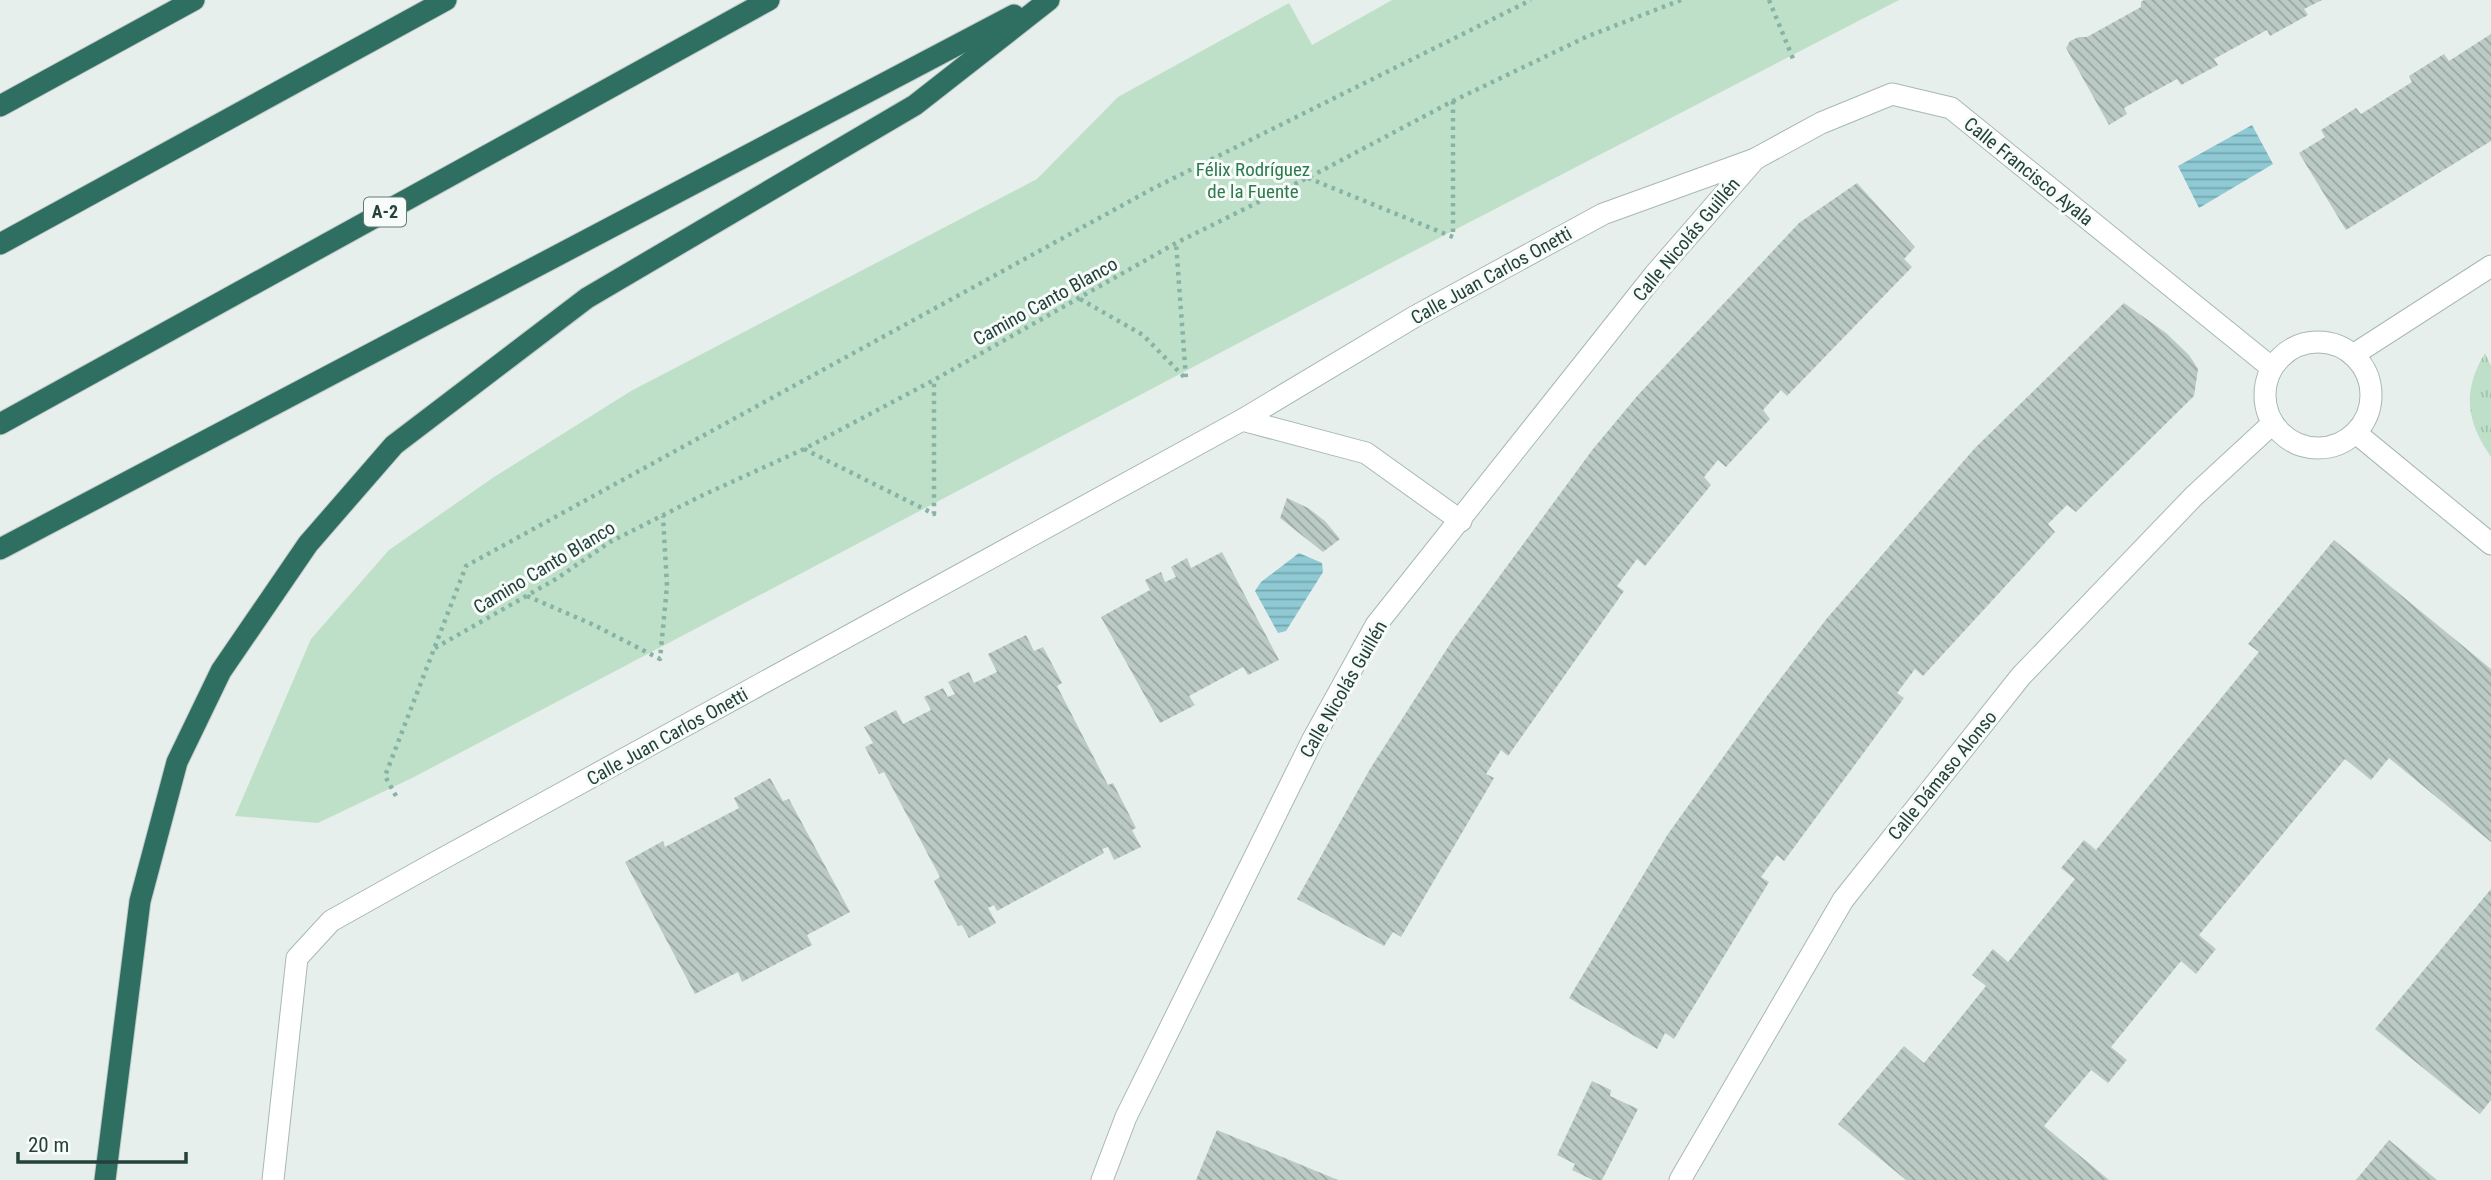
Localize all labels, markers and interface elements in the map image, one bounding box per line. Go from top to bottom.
street label: Calle Francisco Ayala [1959,112,2098,231]
park label: Félix Rodríguez de la Fuente [1196,158,1310,203]
street label: Calle Nicolás Guillén [1628,173,1745,306]
road number: A-2 [364,197,406,226]
street label: Calle Juan Carlos Onetti [1407,222,1576,329]
street label: Camino Canto Blanco [969,252,1121,351]
street label: Camino Canto Blanco [469,516,619,619]
street label: Calle Nicolás Guillén [1295,617,1392,762]
street label: Calle Juan Carlos Onetti [583,683,752,790]
street label: Calle Dámaso Alonso [1883,706,2002,845]
scale bar [18,1120,186,1164]
text: 20 m [28,1133,69,1157]

